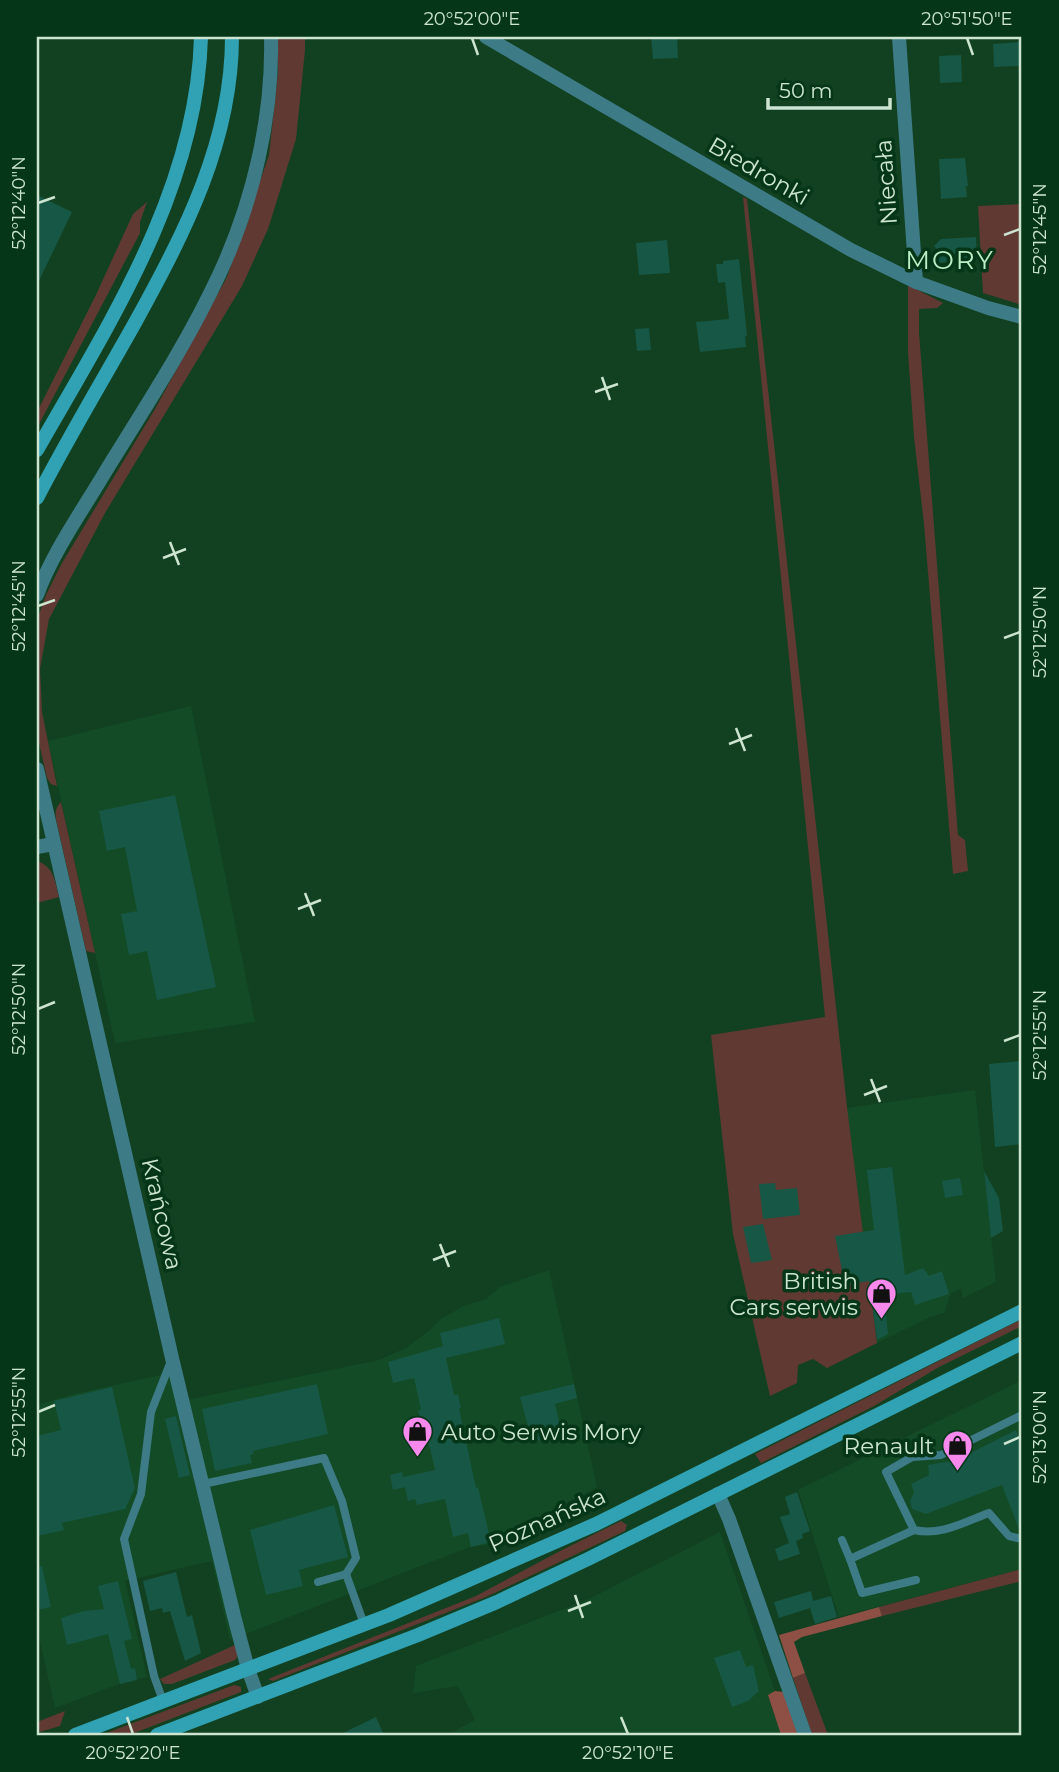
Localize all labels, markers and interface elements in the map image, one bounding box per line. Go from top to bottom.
text: 20°52'00"E [424,8,520,30]
text: 20°51'50"E [921,8,1013,30]
scale bar [768,66,891,110]
text: 50 m [779,78,833,103]
street label: Biedronki [704,131,814,211]
street label: Niecała [869,138,903,226]
text: 52°12'40"N [8,156,30,250]
text: 52°12'45"N [1029,183,1051,275]
district label: MORY [905,244,995,276]
text: 52°12'45"N [8,560,30,652]
text: 52°12'50"N [1029,586,1051,678]
text: 52°12'50"N [8,963,30,1055]
text: 52°12'55"N [1029,990,1051,1080]
street label: Krańcowa [136,1155,188,1273]
place label: British Cars serwis [730,1267,858,1321]
shop icon: British Cars serwis [864,1277,898,1321]
text: 52°12'55"N [8,1367,30,1457]
text: 52°13'00"N [1029,1390,1051,1484]
shop icon: Auto Serwis Mory [401,1415,435,1459]
place label: Auto Serwis Mory [441,1418,642,1446]
shop icon: Renault [940,1429,974,1473]
place label: Renault [844,1432,934,1460]
street label: Poznańska [484,1482,610,1558]
text: 20°52'20"E [85,1742,181,1764]
text: 20°52'10"E [582,1742,674,1764]

